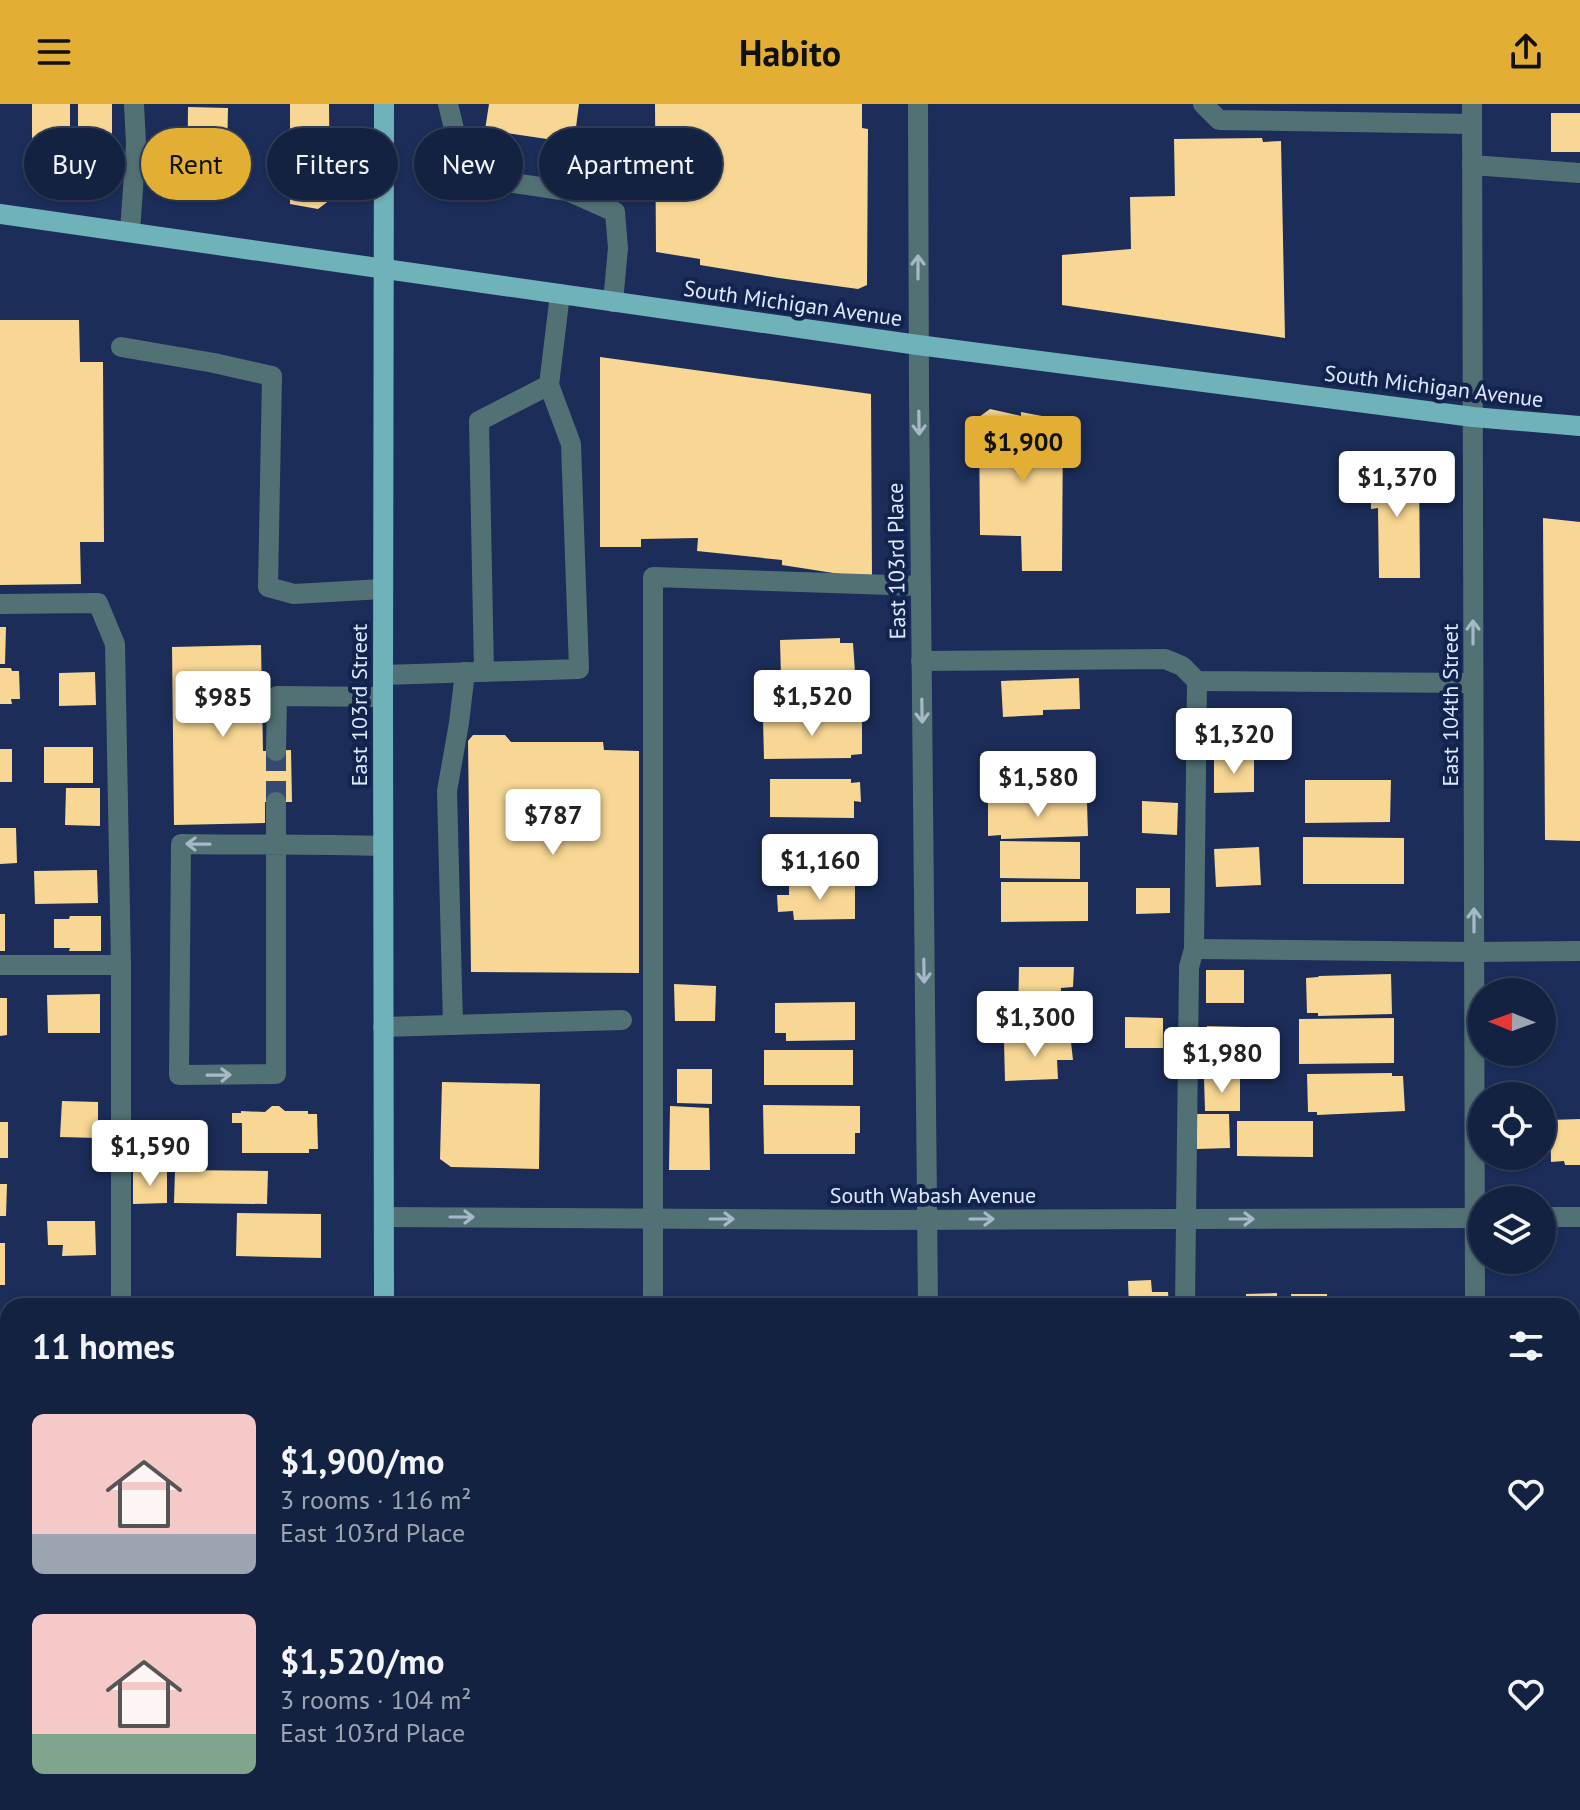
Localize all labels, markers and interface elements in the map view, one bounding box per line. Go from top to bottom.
text: Habito [739,29,841,76]
icon: menu [32,30,76,74]
icon: share [1504,30,1548,74]
chip: Buy [24,128,125,200]
chip: Rent [141,128,251,200]
chip: Filters [267,128,398,200]
chip: New [414,128,523,200]
chip: Apartment [539,128,722,200]
one-way arrow [910,254,926,281]
street label: South Michigan Avenue [682,274,904,332]
street label: South Michigan Avenue [1323,359,1545,413]
one-way arrow [911,409,927,436]
pin: $1,900 [958,416,1088,484]
text: $1,900 [983,425,1063,458]
pin: $1,370 [1332,451,1462,519]
text: $1,370 [1357,460,1437,493]
street label: East 103rd Place [881,482,911,640]
one-way arrow [1465,619,1481,646]
street label: East 103rd Street [345,623,373,786]
street label: East 104th Street [1436,623,1464,786]
pin: $1,520 [747,670,877,738]
pin: $985 [176,671,270,739]
text: $1,520 [772,679,852,712]
text: $985 [194,680,252,713]
one-way arrow [914,697,929,724]
pin: $1,320 [1169,708,1299,776]
text: $1,320 [1194,717,1274,750]
pin: $1,580 [973,751,1103,819]
text: $1,580 [998,760,1078,793]
pin: $787 [506,789,600,857]
text: $787 [524,798,582,831]
pin: $1,160 [755,834,885,902]
one-way arrow [185,836,212,852]
text: $1,160 [780,843,860,876]
one-way arrow [1466,907,1482,934]
one-way arrow [916,957,932,984]
north arrow [1468,978,1556,1066]
map controls [1468,978,1556,1274]
pin: $1,300 [970,991,1100,1059]
text: $1,300 [995,1000,1075,1033]
pin: $1,980 [1157,1027,1287,1095]
text: $1,980 [1182,1036,1262,1069]
one-way arrow [205,1067,232,1083]
button: locate [1468,1082,1556,1170]
pin: $1,590 [85,1120,215,1188]
text: $1,590 [110,1129,190,1162]
street label: South Wabash Avenue [830,1181,1036,1209]
button: layers [1468,1186,1556,1274]
one-way arrow [448,1210,475,1225]
one-way arrow [708,1211,735,1227]
one-way arrow [1228,1211,1255,1226]
one-way arrow [968,1212,995,1227]
text: 11 homes [32,1324,175,1368]
icon: filters [1504,1324,1548,1368]
text: $1,900/mo [280,1439,444,1483]
icon: home [96,1446,192,1542]
icon: heart [1504,1472,1548,1516]
text: 3 rooms · 116 m² [280,1483,472,1516]
text: East 103rd Place [280,1516,465,1549]
text: $1,520/mo [280,1639,444,1683]
icon: home [96,1646,192,1742]
icon: heart [1504,1672,1548,1716]
text: 3 rooms · 104 m² [280,1683,472,1716]
text: East 103rd Place [280,1716,465,1749]

